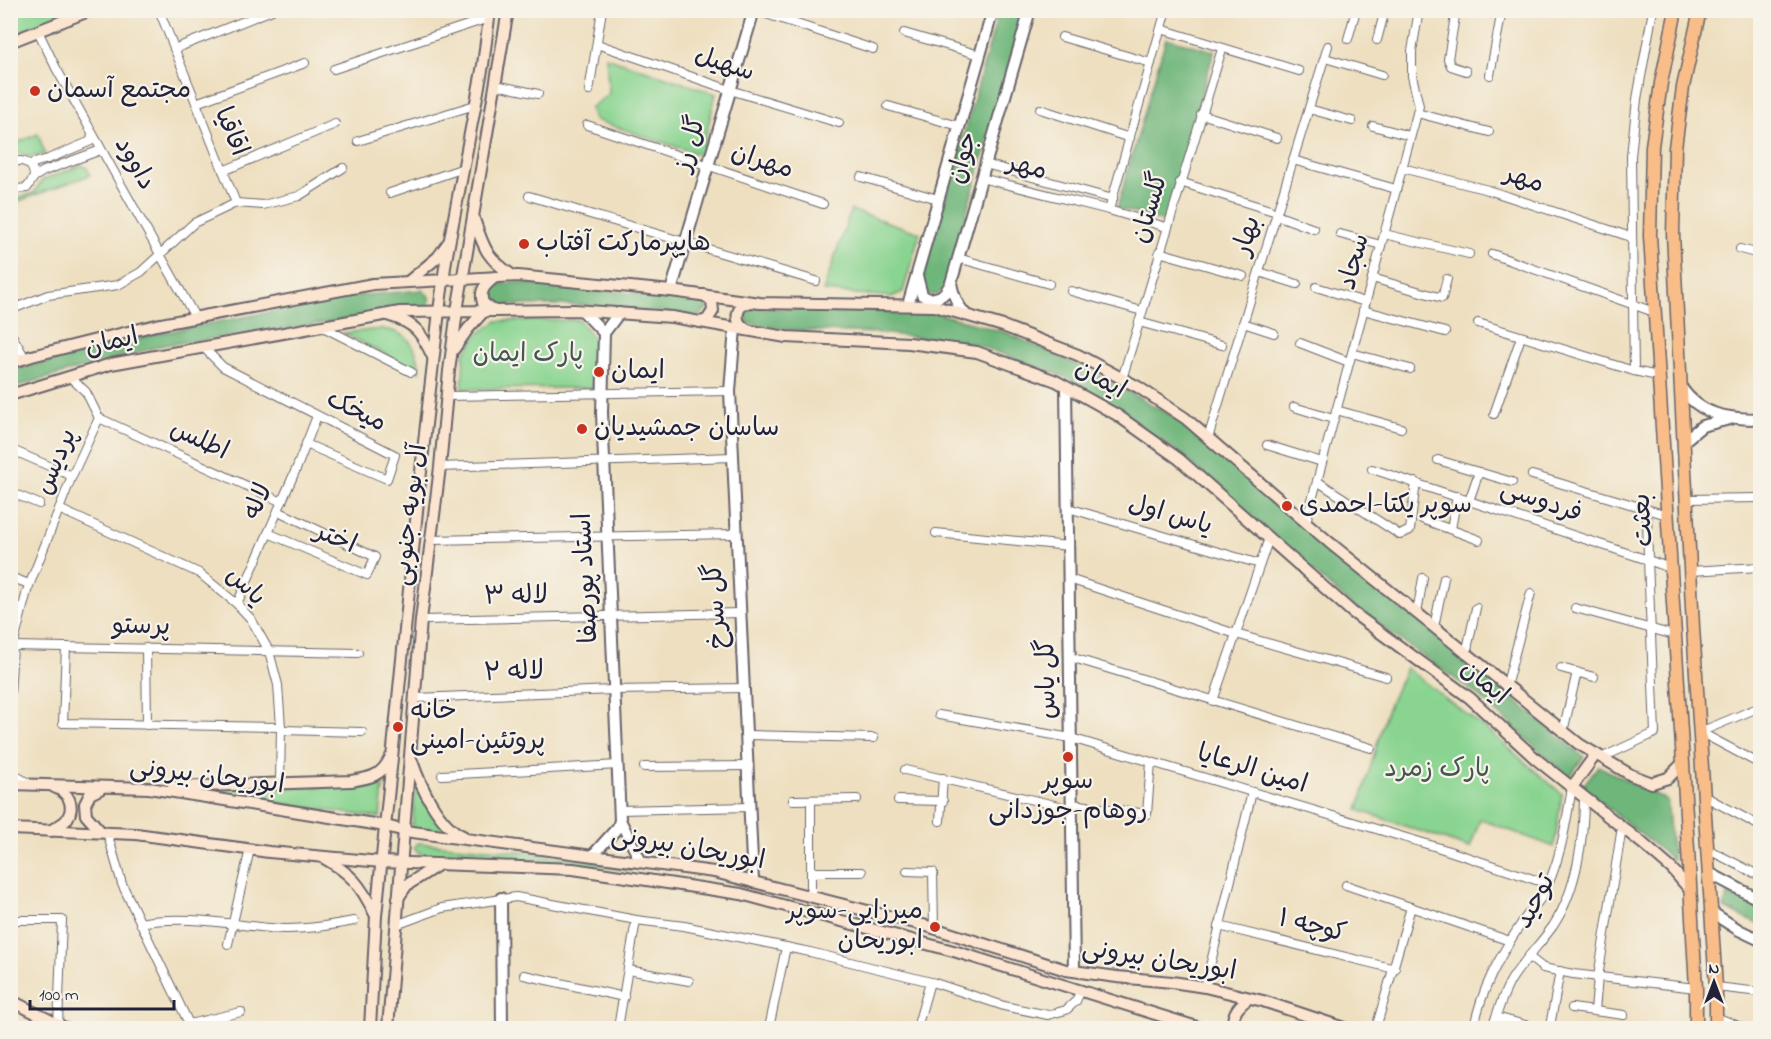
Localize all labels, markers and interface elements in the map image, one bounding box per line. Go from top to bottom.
street label: سهیل [689,37,759,93]
place label: مجتمع آسمان [47,72,191,110]
marker: مجتمع آسمان [28,84,42,98]
street label: اقاقیا [203,102,257,162]
street label: گل رز [664,112,717,178]
street label: جوان [938,127,990,189]
street label: داوود [104,130,164,198]
street label: مهران [726,134,798,190]
street label: مهر [1001,144,1051,191]
street label: مهر [1497,155,1549,204]
street label: گلستان [1122,168,1180,248]
street label: بهار [1223,212,1272,262]
place label: هایپرمارکت آفتاب [536,225,711,263]
street label: سجاد [1329,230,1381,294]
marker: هایپرمارکت آفتاب [517,237,531,251]
street label: ایمان [81,318,143,368]
park label: پارک ایمان [473,336,583,374]
street label: ایمان [1067,350,1133,410]
place label: ایمان [611,353,665,391]
marker: ایمان [592,365,606,379]
street label: میخک [319,381,393,443]
place label: ساسان جمشیدیان [594,410,780,448]
street label: اطلس [163,411,235,471]
marker: ساسان جمشیدیان [575,422,589,436]
street label: پردیس [26,423,88,501]
street label: آل بویه جنوبی [383,440,439,588]
street label: فردوسی [1495,470,1587,534]
street label: لاله [234,478,284,526]
street label: یاس اول [1123,486,1217,546]
place label: سوپر یکتا-احمدی [1299,487,1472,525]
street label: بعثت [1624,492,1664,548]
marker: سوپر یکتا-احمدی [1280,499,1294,513]
street label: اختر [306,512,362,565]
street label: استاد پورصفا [565,512,609,644]
street label: یاس [216,558,274,616]
street label: گل سرخ [696,562,738,650]
street label: لاله ۳ [484,577,548,617]
street label: پرستو [110,607,171,647]
street label: گل یاس [1028,639,1068,719]
street label: ایمان [1451,651,1517,715]
street label: لاله ۲ [483,653,545,693]
place label: خانه پروتئین-امینی [410,693,545,761]
marker: خانه پروتئین-امینی [391,720,405,734]
street label: امین الرعایا [1192,735,1312,805]
street label: ابوریحان بیرونی [127,749,287,805]
marker: سوپر روهام-جوزدانی [1061,750,1075,764]
park label: پارک زمرد [1384,751,1490,789]
place label: سوپر روهام-جوزدانی [988,763,1148,831]
street label: ابوریحان بیرونی [608,817,768,881]
street label: توحید [1506,867,1566,936]
place label: میرزایی-سوپر ابوریحان [785,893,923,961]
street label: کوچه ۱ [1274,900,1350,954]
marker: میرزایی-سوپر ابوریحان [928,920,942,934]
street label: ابوریحان بیرونی [1079,930,1239,992]
north arrow [1684,952,1744,1012]
text: N [1709,957,1720,981]
scale bar [30,973,174,1011]
text: 100 m [39,983,79,1009]

